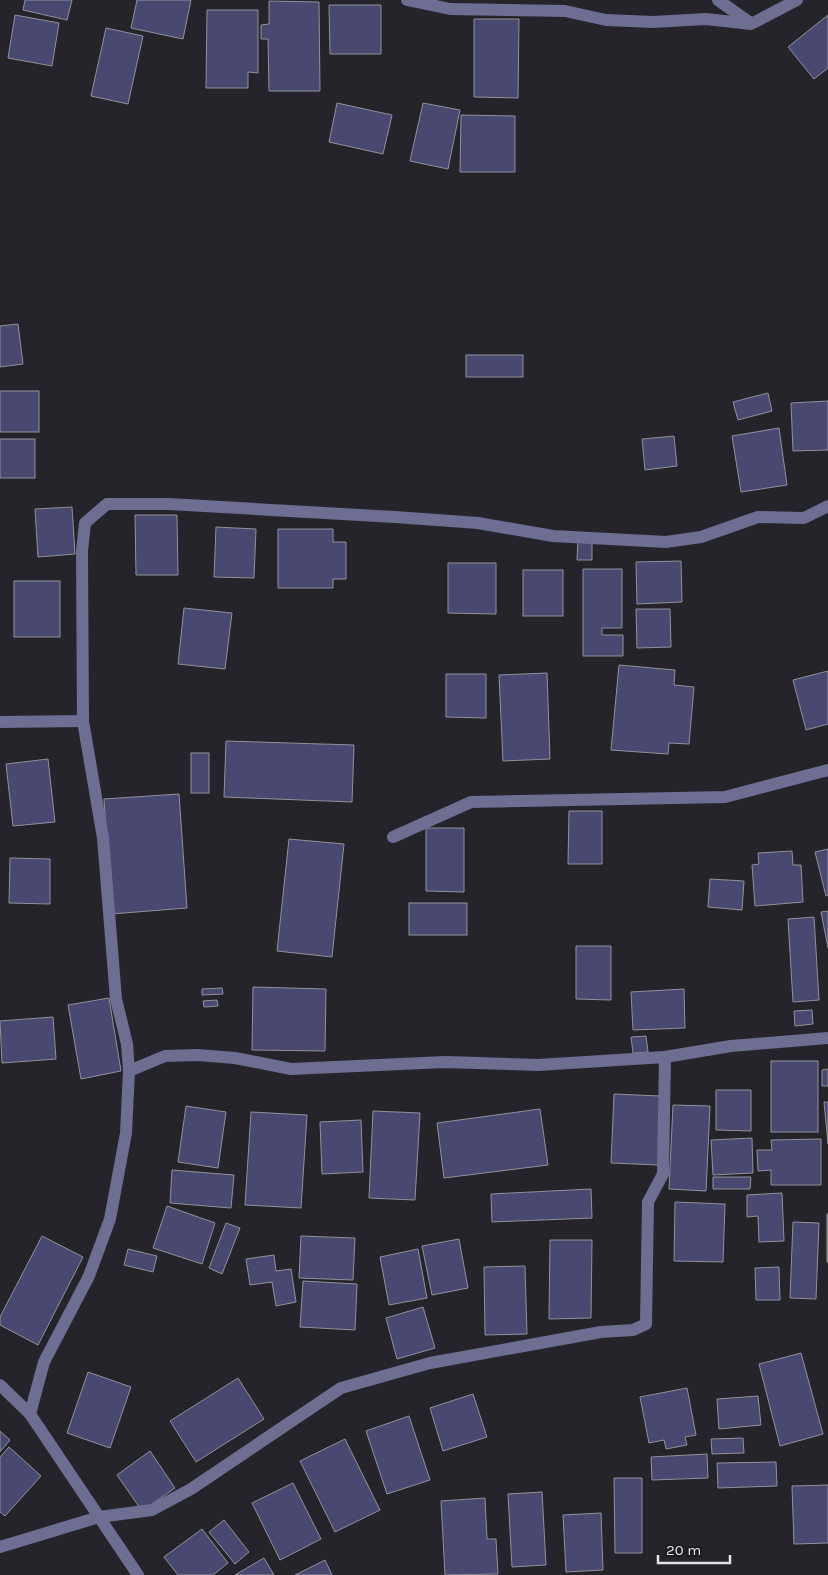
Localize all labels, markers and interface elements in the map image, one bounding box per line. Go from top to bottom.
scale bar [658,1532,730,1564]
text: 20 m [666,1541,701,1559]

